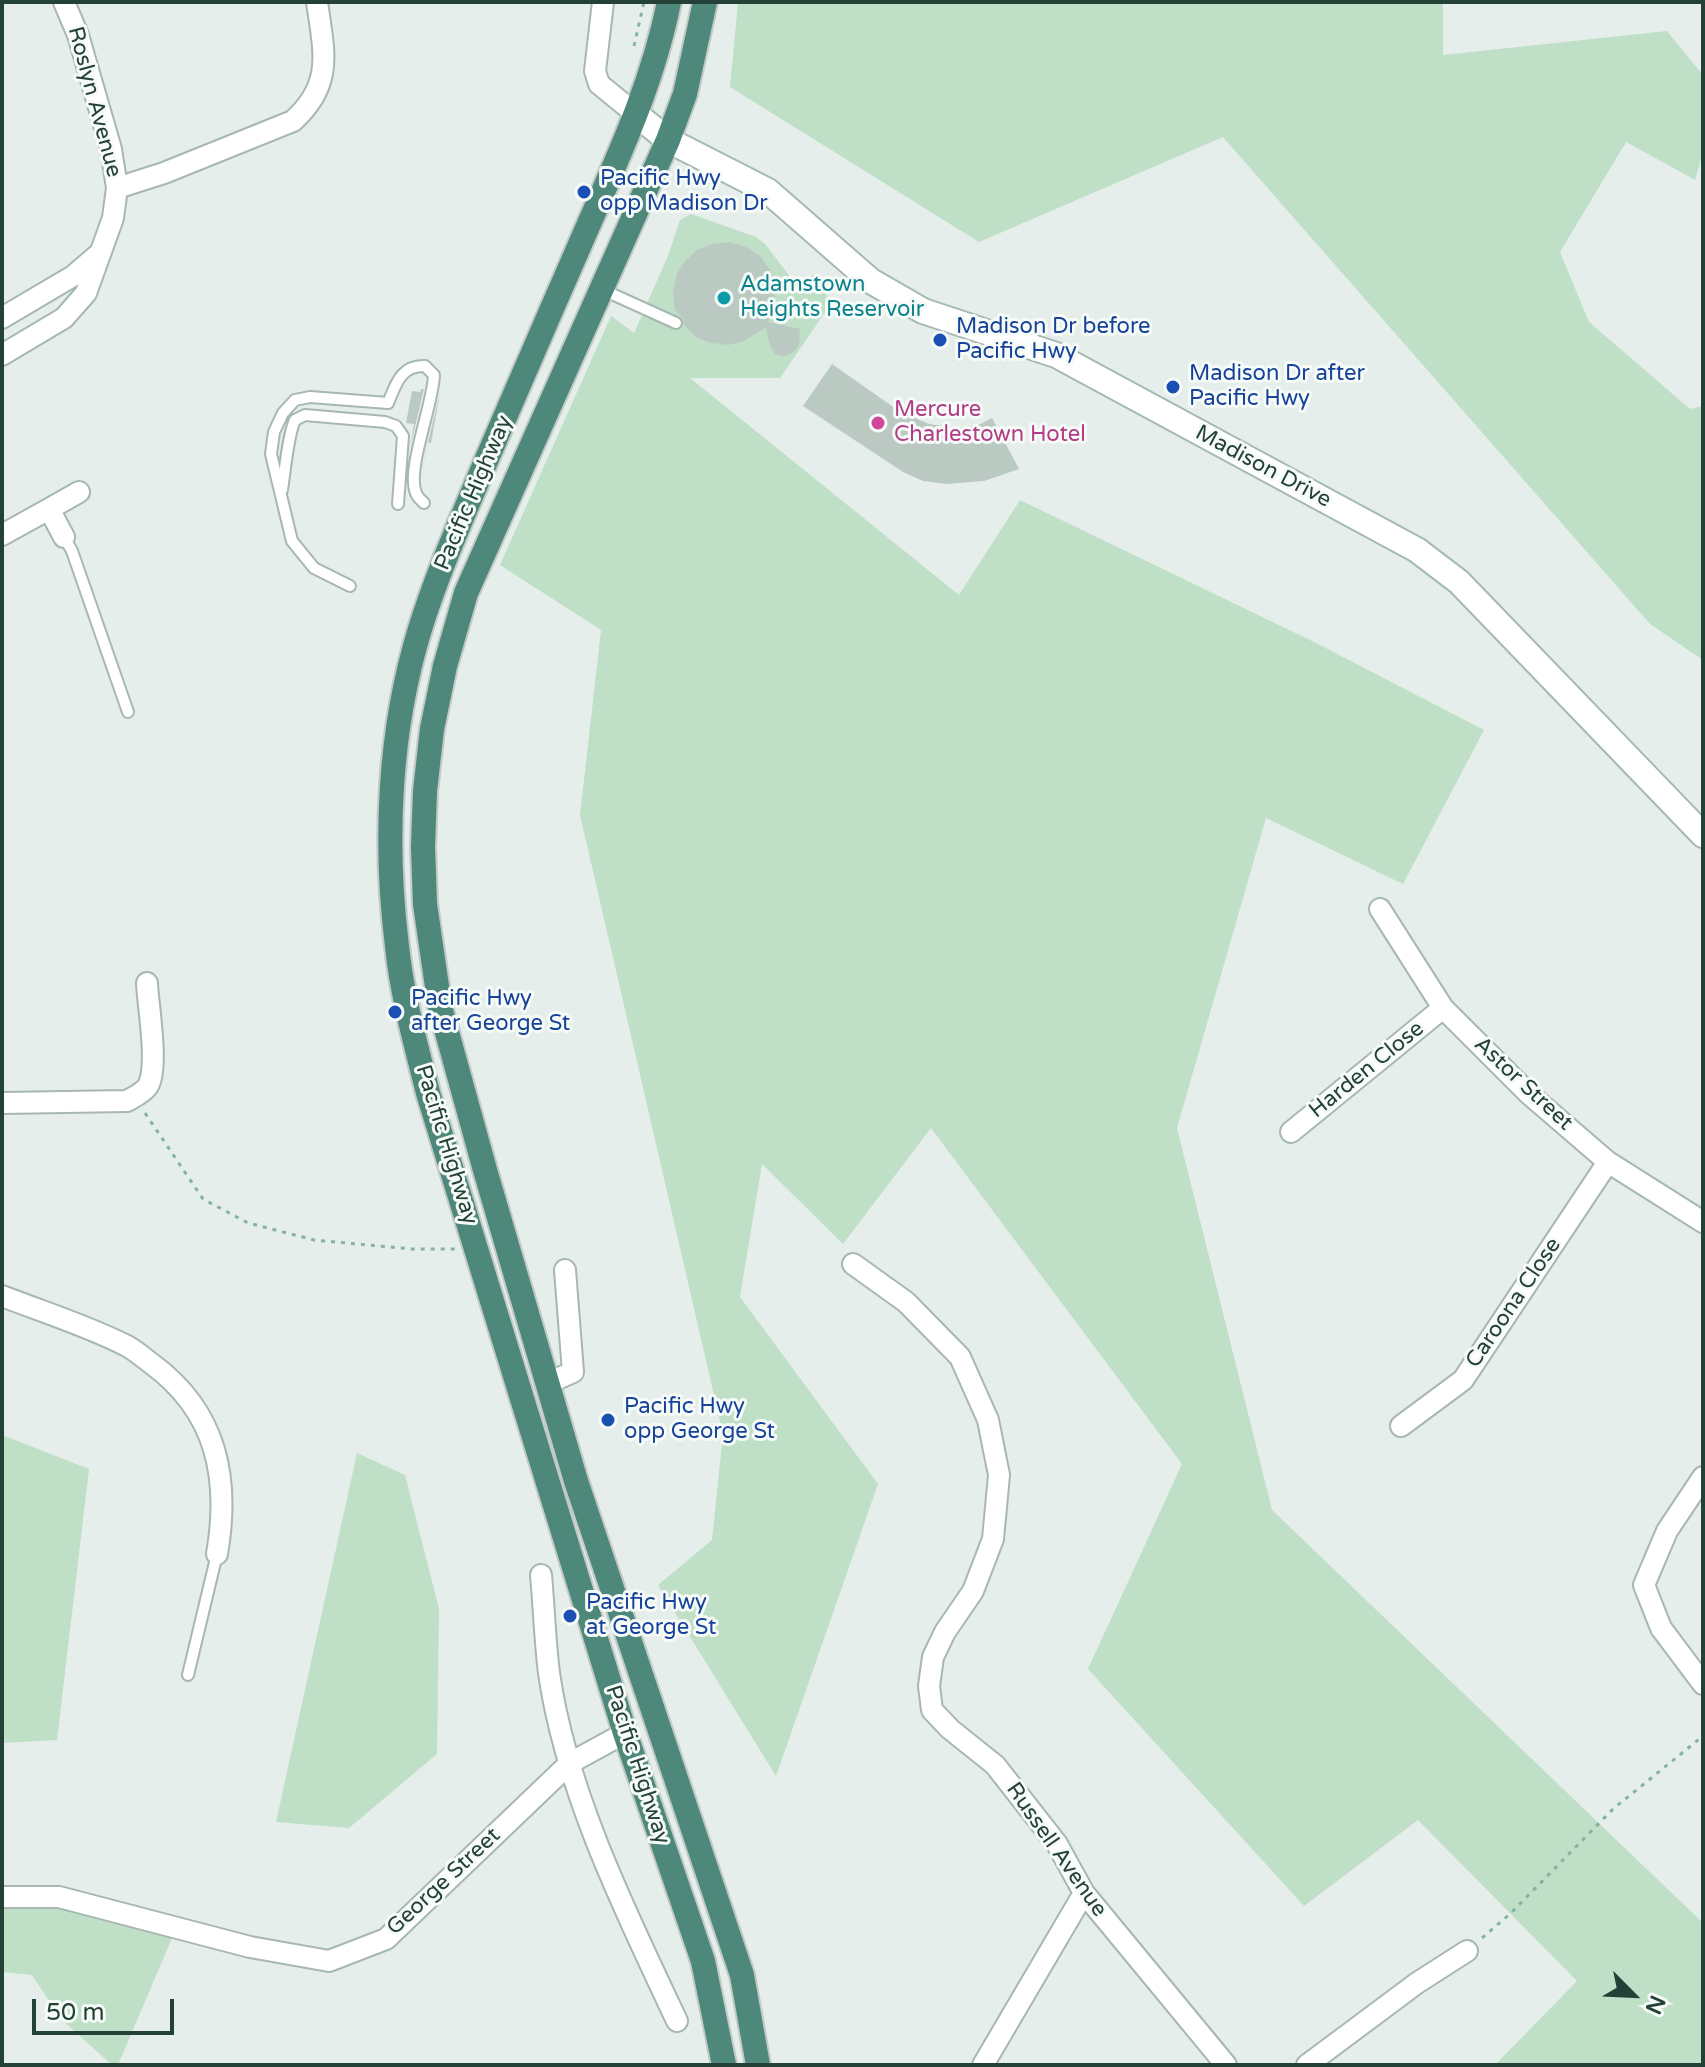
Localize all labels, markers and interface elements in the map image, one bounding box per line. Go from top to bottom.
street label: Roslyn Avenue [61,24,127,180]
place label: Pacific Hwy opp Madison Dr [600,166,768,218]
marker: Pacific Hwy opp Madison Dr [575,183,593,201]
place label: Adamstown Heights Reservoir [740,272,924,324]
marker: Adamstown Heights Reservoir [715,289,733,307]
place label: Madison Dr before Pacific Hwy [956,314,1151,366]
marker: Madison Dr before Pacific Hwy [931,331,949,349]
place label: Madison Dr after Pacific Hwy [1189,361,1365,412]
marker: Madison Dr after Pacific Hwy [1164,378,1182,396]
place label: Mercure Charlestown Hotel [894,397,1086,448]
street label: Pacific Highway [430,412,518,574]
marker: Mercure Charlestown Hotel [869,414,887,432]
street label: Madison Drive [1190,420,1336,514]
place label: Pacific Hwy after George St [411,986,570,1038]
marker: Pacific Hwy after George St [386,1003,404,1021]
street label: Harden Close [1304,1016,1430,1124]
street label: Astor Street [1468,1032,1578,1136]
street label: Pacific Highway [409,1062,483,1228]
street label: Caroona Close [1461,1233,1567,1373]
place label: Pacific Hwy opp George St [624,1394,775,1446]
marker: Pacific Hwy opp George St [599,1411,617,1429]
place label: Pacific Hwy at George St [586,1590,716,1642]
marker: Pacific Hwy at George St [561,1607,579,1625]
street label: Pacific Highway [599,1682,675,1848]
street label: Russell Avenue [1000,1778,1112,1922]
street label: George Street [382,1823,506,1941]
north arrow [1593,1955,1673,2035]
scale bar [36,1983,178,2033]
text: N [1639,1991,1670,2018]
text: 50 m [46,1998,104,2027]

